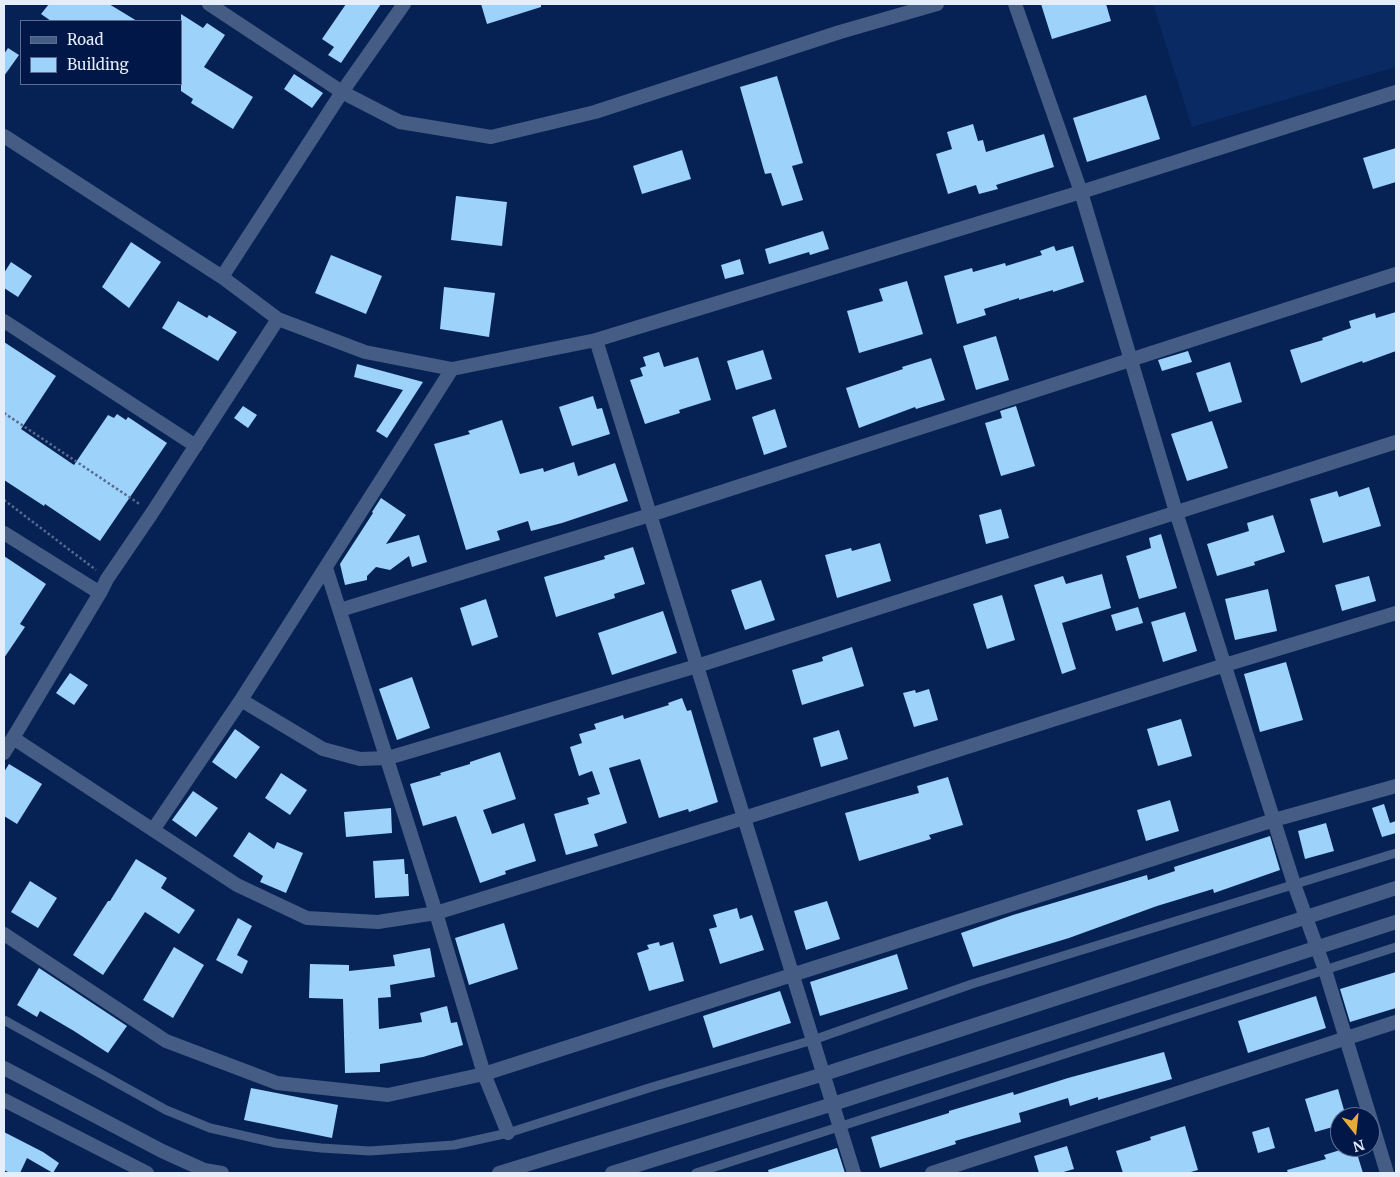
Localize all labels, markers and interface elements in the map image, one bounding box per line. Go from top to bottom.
legend [20,20,182,85]
text: Road [67,30,103,49]
text: Building [67,55,129,74]
north arrow [1330,1107,1380,1157]
text: N [1351,1135,1367,1156]

